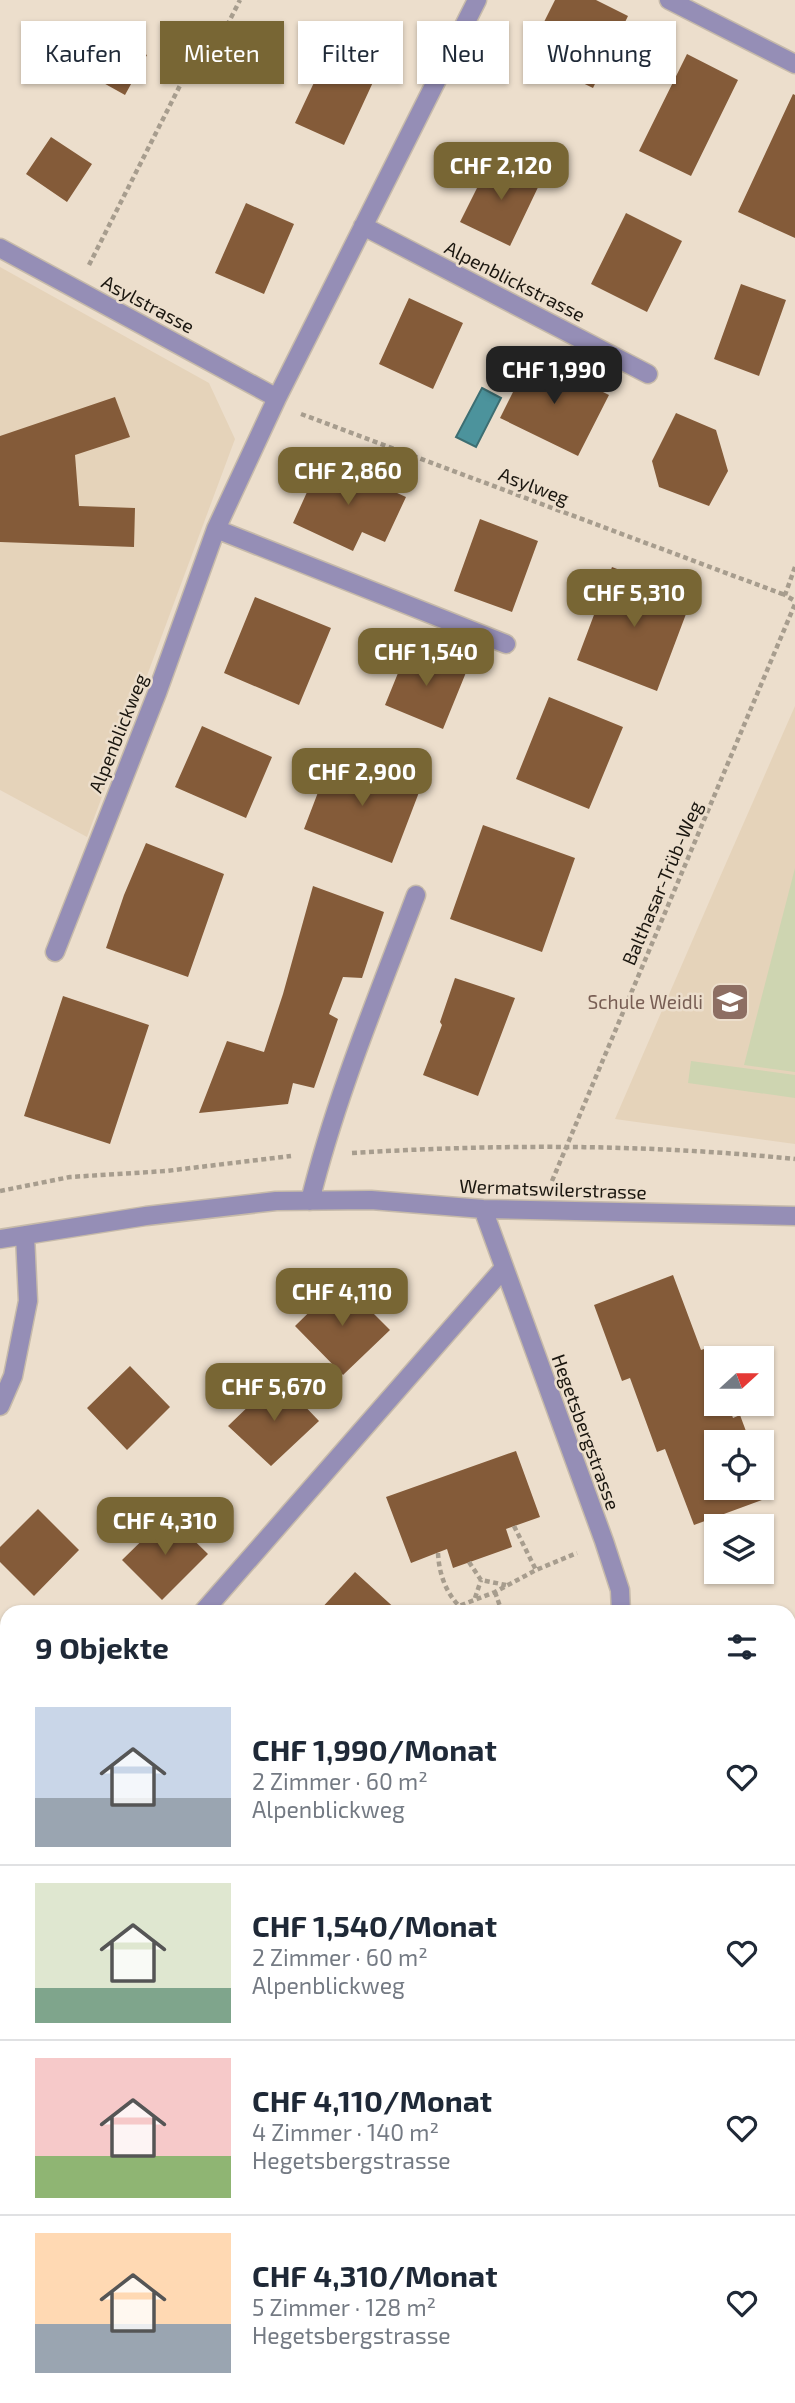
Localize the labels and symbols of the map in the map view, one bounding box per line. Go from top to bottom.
pin: CHF 2,120 [421,142,581,202]
street label: Alpenblickstrasse [441,235,589,326]
street label: Asylstrasse [98,270,198,338]
pin: CHF 1,990 [474,346,634,406]
pin: CHF 2,860 [268,448,428,507]
street label: Asylweg [496,462,573,510]
pin: CHF 5,310 [554,570,714,629]
pin: CHF 1,540 [346,628,506,688]
street label: Alpenblickweg [83,670,152,796]
pin: CHF 2,900 [282,748,442,808]
street label: Balthasar-Trüb-Weg [617,797,707,968]
school or university icon: Schule Weidli [709,981,751,1023]
place label: Schule Weidli [588,990,703,1013]
street label: Wermatswilerstrasse [459,1174,647,1203]
pin: CHF 4,110 [262,1268,422,1328]
north arrow [704,1346,774,1416]
street label: Hegetsbergstrasse [548,1351,625,1513]
pin: CHF 5,670 [194,1364,354,1423]
pin: CHF 4,310 [85,1498,245,1557]

